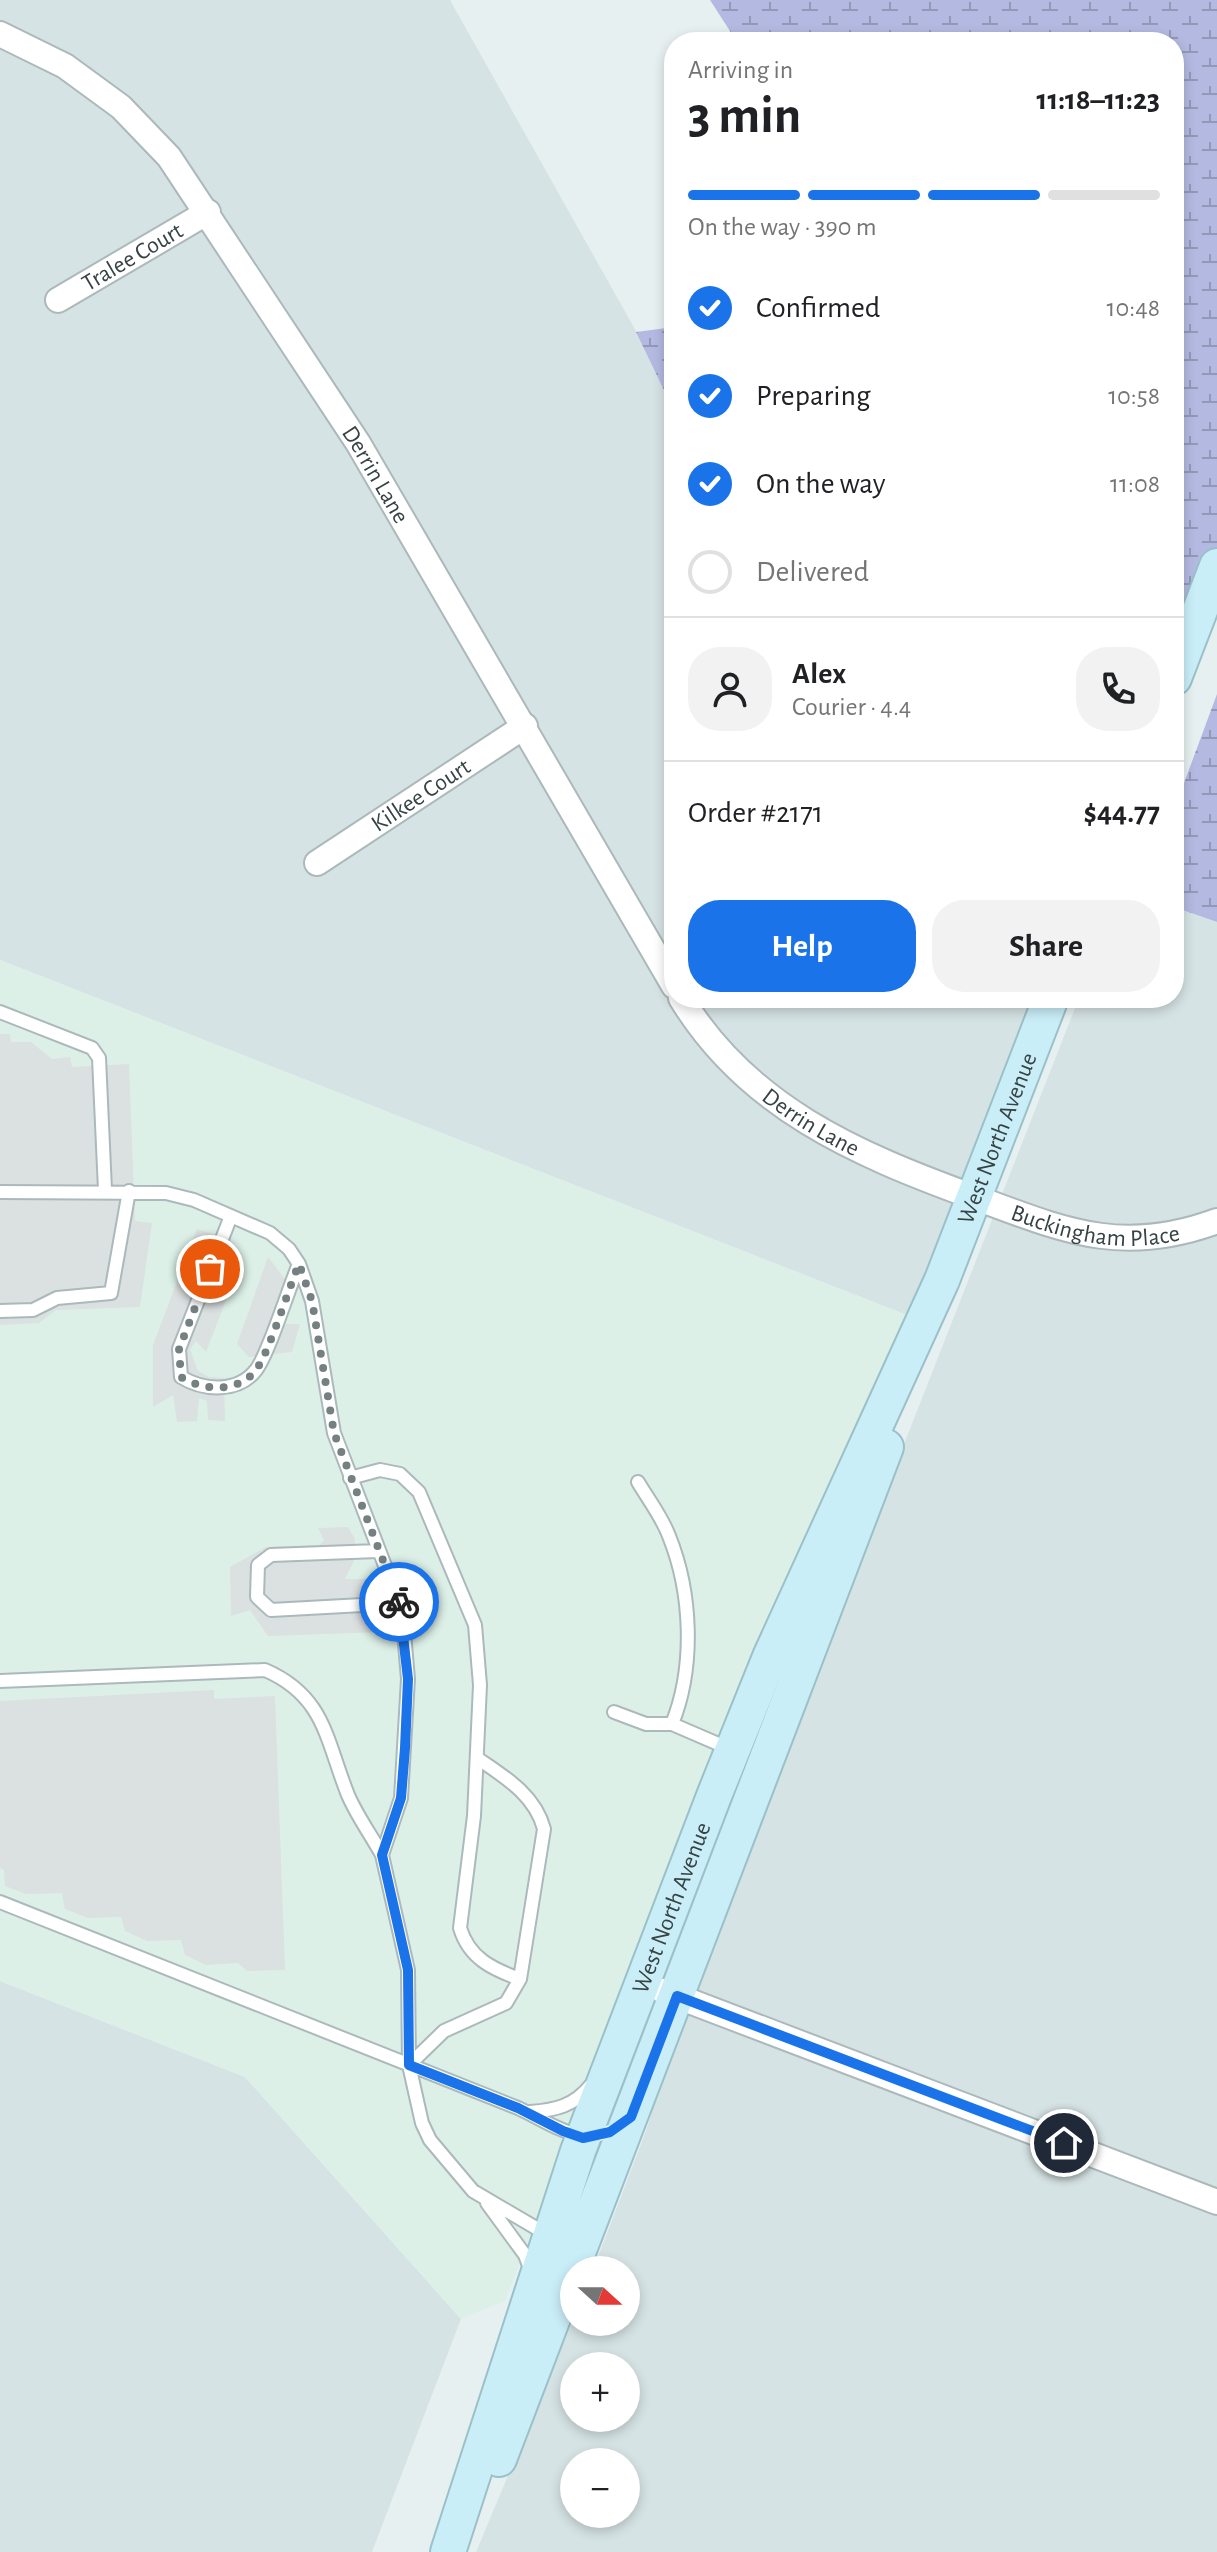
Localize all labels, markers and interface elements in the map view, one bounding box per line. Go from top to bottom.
text: Arriving in [688,57,793,83]
text: 11:18–11:23 [1037,85,1160,115]
text: 3 min [688,90,801,142]
text: On the way · 390 m [688,214,876,240]
street label: Tralee Court [78,218,187,296]
icon: check [688,286,732,330]
text: Confirmed [756,293,880,323]
text: 10:48 [1107,295,1160,321]
icon: check [688,374,732,418]
text: Preparing [756,381,871,411]
text: 10:58 [1108,383,1160,409]
street label: Derrin Lane [337,422,413,528]
icon: check [688,462,732,506]
text: On the way [756,469,885,499]
text: 11:08 [1110,471,1160,497]
text: Delivered [756,557,869,587]
button: person [688,647,772,731]
button: phone [1076,647,1160,731]
text: Alex [792,659,846,689]
text: Courier · 4.4 [792,694,911,720]
street label: Kilkee Court [367,754,475,837]
text: Order #2171 [688,798,823,828]
text: $44.77 [1084,798,1160,828]
button: Help [688,900,916,992]
button: Share [932,900,1160,992]
street label: West North Avenue [954,1050,1042,1227]
street label: Derrin Lane [758,1084,863,1161]
street label: Buckingham Place [1008,1201,1182,1251]
pin [176,1235,244,1303]
icon: bag [188,1247,232,1291]
courier [359,1562,439,1642]
icon: bike [377,1580,421,1624]
street label: West North Avenue [628,1819,716,1997]
pin [1030,2109,1098,2177]
icon: home [1042,2121,1086,2165]
north arrow [560,2256,640,2336]
map controls [560,2256,640,2528]
button: + [560,2352,640,2432]
button: − [560,2448,640,2528]

